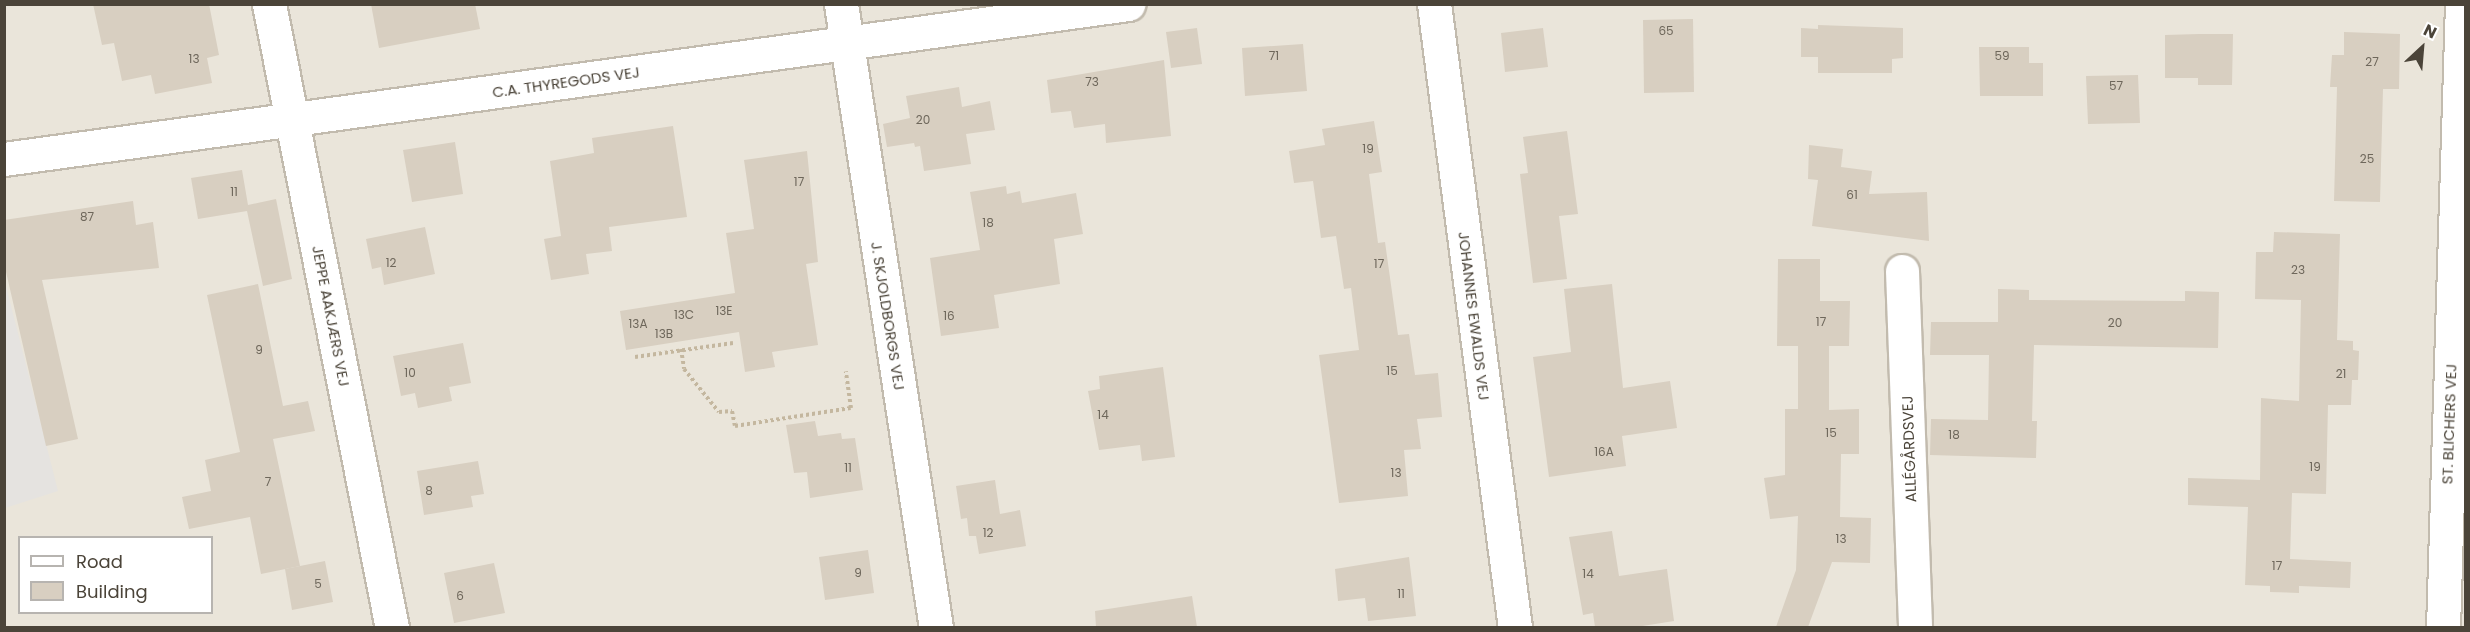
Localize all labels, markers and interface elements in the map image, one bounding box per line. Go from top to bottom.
north arrow [2392,18,2452,78]
text: N [2420,18,2441,44]
house number: 65 [1658,24,1674,38]
house number: 71 [1269,49,1279,63]
house number: 59 [1994,49,2010,63]
house number: 13 [189,52,199,66]
house number: 27 [2365,55,2379,69]
street label: C.A. THYREGODS VEJ [491,63,641,101]
house number: 73 [1085,75,1099,89]
house number: 57 [2109,79,2123,93]
house number: 20 [916,113,930,127]
house number: 19 [1362,142,1374,156]
house number: 25 [2360,152,2374,166]
house number: 17 [794,175,804,189]
house number: 11 [230,185,238,199]
house number: 61 [1846,188,1858,202]
house number: 87 [80,210,94,224]
house number: 18 [982,216,994,230]
street label: JOHANNES EWALDS VEJ [1455,231,1493,401]
street label: J. SKJOLDBORGS VEJ [867,240,909,392]
street label: JEPPE AAKJÆRS VEJ [309,244,353,388]
house number: 12 [386,256,396,270]
house number: 17 [1374,257,1384,271]
house number: 23 [2291,263,2305,277]
house number: 13E [715,304,733,318]
house number: 13C [674,308,694,322]
house number: 16 [943,309,955,323]
house number: 17 [1816,315,1826,329]
house number: 20 [2108,316,2122,330]
house number: 13A [629,317,647,331]
house number: 13B [655,327,673,341]
house number: 9 [255,343,263,357]
street label: ST. BLICHERS VEJ [2438,363,2460,485]
house number: 15 [1386,364,1398,378]
house number: 10 [404,366,416,380]
house number: 21 [2336,367,2346,381]
street label: ALLÉGÅRDSVEJ [1898,395,1920,503]
house number: 14 [1097,408,1109,422]
house number: 15 [1825,426,1837,440]
house number: 18 [1948,428,1960,442]
house number: 16A [1594,445,1614,459]
house number: 19 [2309,460,2321,474]
house number: 11 [844,461,852,475]
house number: 13 [1391,466,1401,480]
house number: 7 [265,475,271,489]
house number: 8 [425,484,433,498]
house number: 12 [983,526,993,540]
house number: 13 [1836,532,1846,546]
legend [18,536,213,614]
text: Road [76,549,123,574]
house number: 17 [2272,559,2282,573]
house number: 9 [854,566,862,580]
house number: 14 [1582,567,1594,581]
house number: 5 [314,577,322,591]
text: Building [76,579,148,604]
house number: 11 [1397,587,1405,601]
house number: 6 [456,589,464,603]

